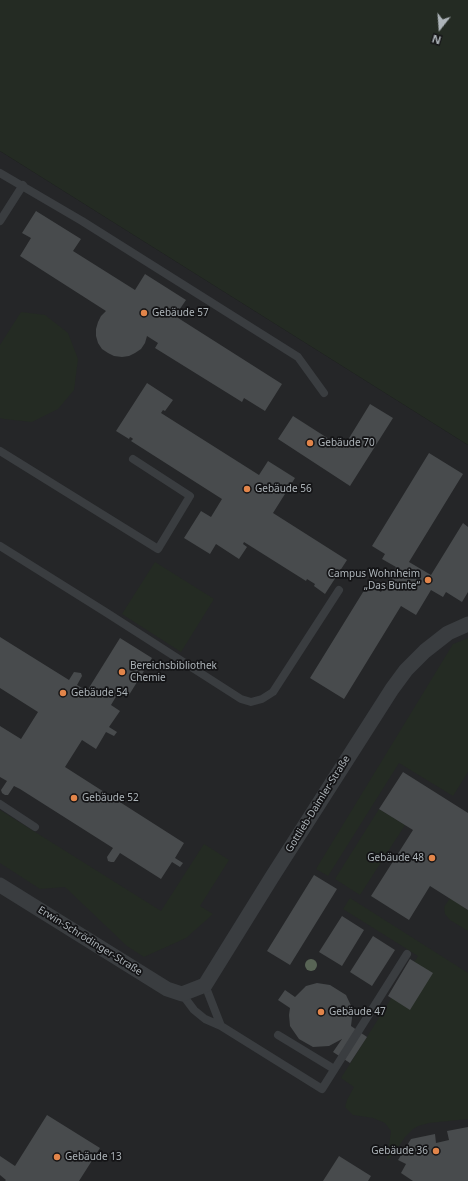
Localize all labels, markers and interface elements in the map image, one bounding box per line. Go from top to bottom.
north arrow [420,8,460,48]
text: N [430,31,443,48]
place label: Gebäude 57 [152,307,209,319]
marker: Gebäude 57 [139,308,149,318]
place label: Gebäude 70 [318,437,375,449]
marker: Gebäude 70 [305,438,315,448]
place label: Gebäude 56 [255,483,312,495]
marker: Gebäude 56 [242,484,252,494]
place label: Campus Wohnheim „Das Bunte“ [328,568,420,592]
marker: Campus Wohnheim „Das Bunte“ [423,575,433,585]
place label: Bereichsbibliothek Chemie [130,660,217,684]
marker: Bereichsbibliothek Chemie [117,667,127,677]
place label: Gebäude 54 [71,687,128,699]
marker: Gebäude 54 [58,688,68,698]
street label: Gottlieb-Daimler-Straße [283,753,353,855]
place label: Gebäude 52 [82,792,139,804]
marker: Gebäude 52 [69,793,79,803]
place label: Gebäude 48 [367,852,424,864]
marker: Gebäude 48 [427,853,437,863]
street label: Erwin-Schrödinger-Straße [36,904,144,978]
place label: Gebäude 47 [329,1006,386,1018]
marker: Gebäude 47 [316,1007,326,1017]
place label: Gebäude 36 [371,1145,428,1157]
marker: Gebäude 36 [431,1146,441,1156]
place label: Gebäude 13 [65,1151,122,1163]
marker: Gebäude 13 [52,1152,62,1162]

